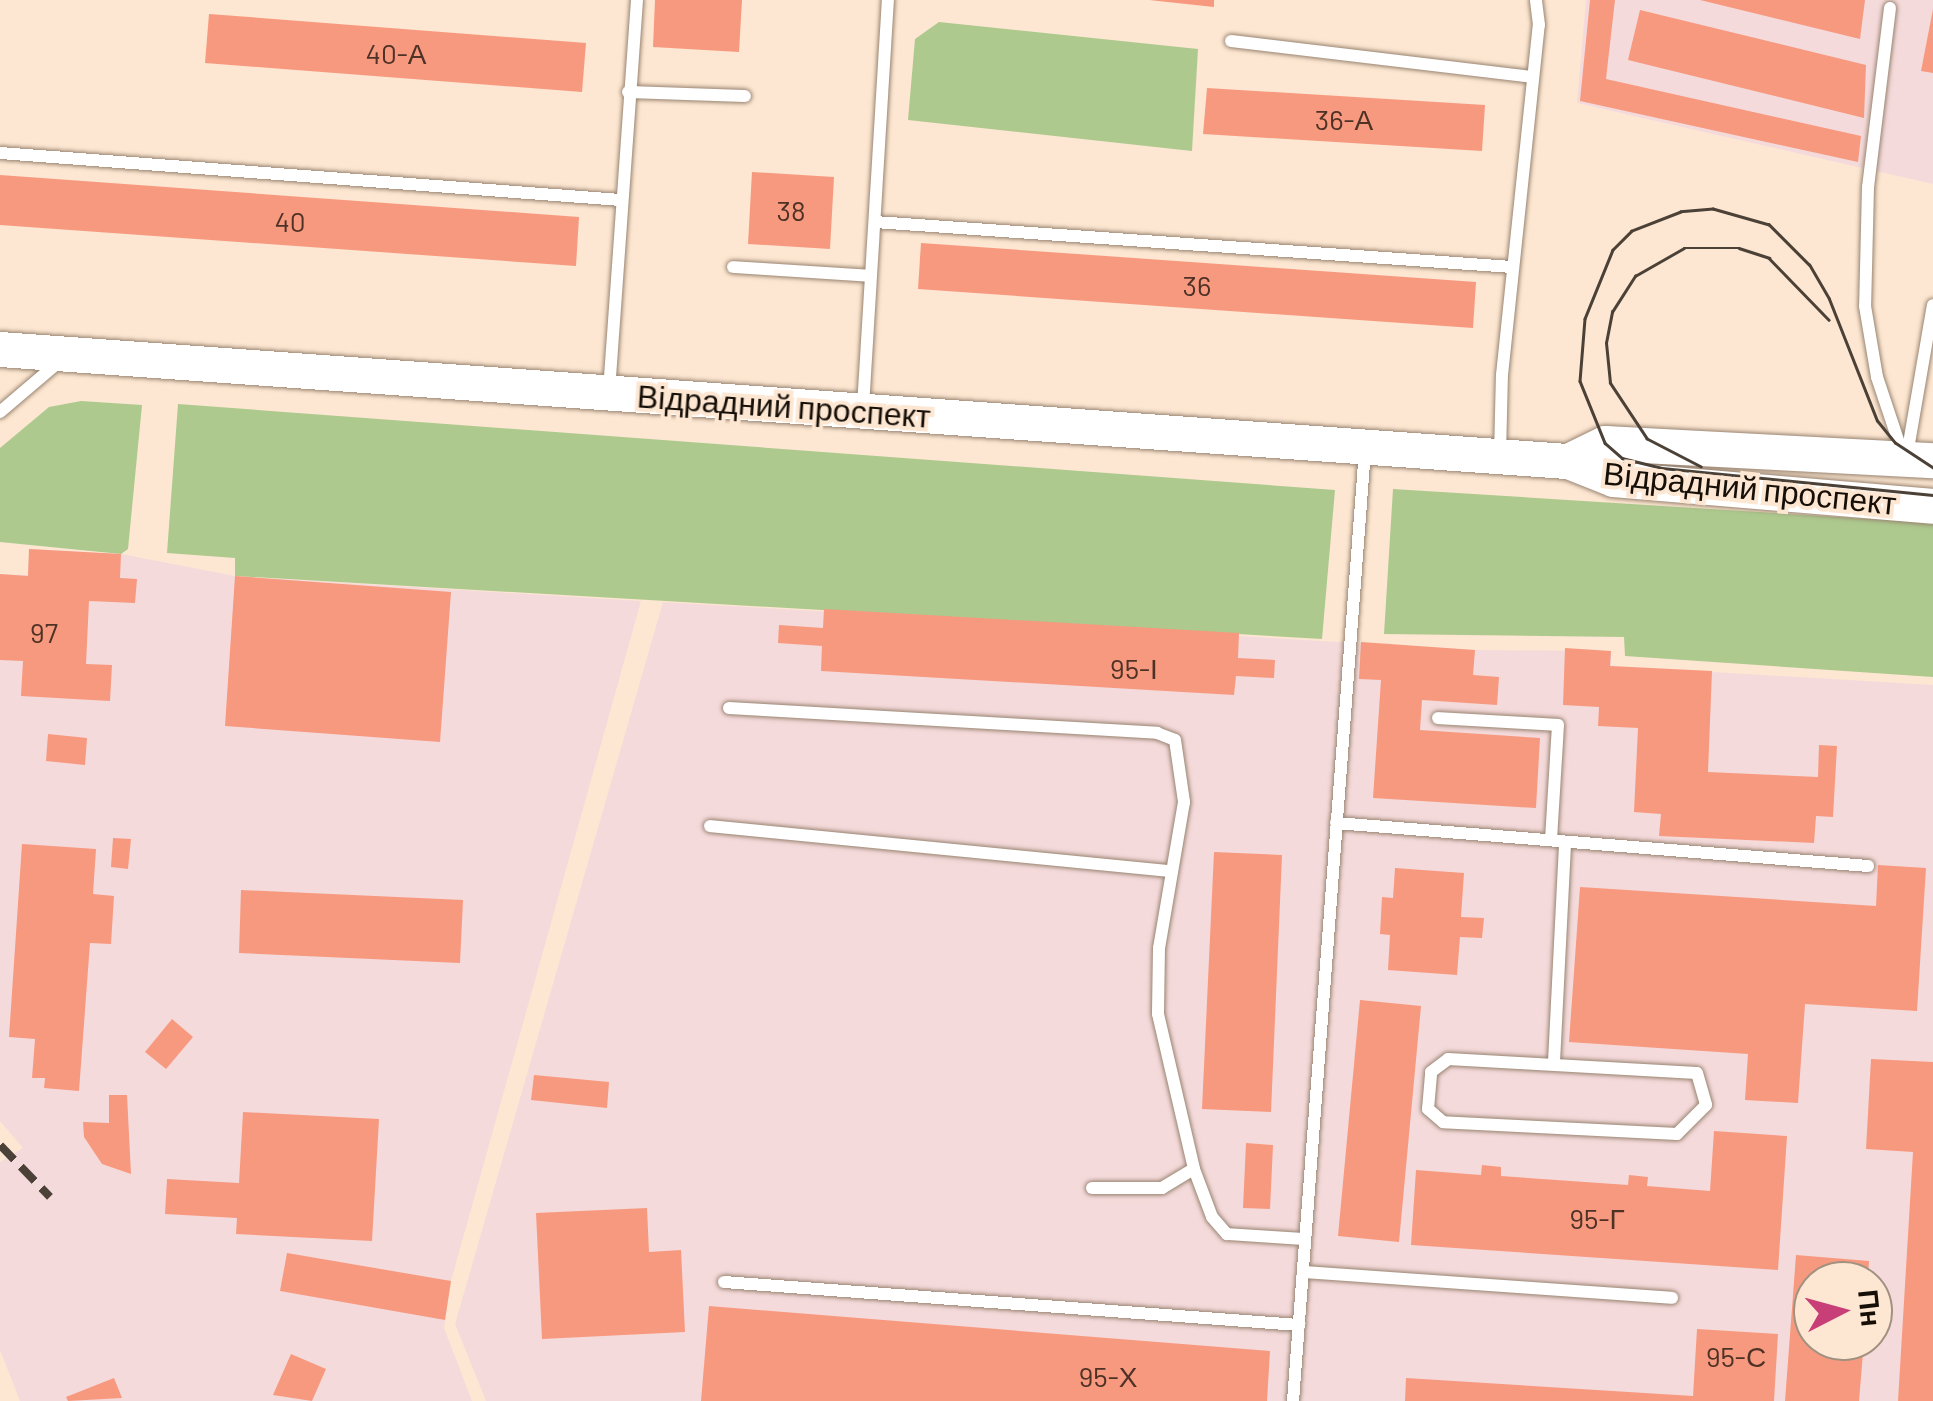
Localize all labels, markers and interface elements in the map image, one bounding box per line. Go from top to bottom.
house number: 40-А [366,36,426,70]
house number: 36-А [1315,102,1373,136]
house number: 38 [776,193,806,227]
house number: 40 [274,204,306,238]
house number: 36 [1183,268,1211,302]
street label: Відрадний проспект [636,376,932,434]
street label: Відрадний проспект [1602,453,1898,521]
house number: 97 [30,615,58,649]
house number: 95-І [1110,651,1158,685]
house number: 95-Г [1569,1201,1625,1235]
north arrow [1793,1261,1893,1361]
text: Пн [1852,1288,1890,1328]
house number: 95-С [1706,1339,1766,1373]
house number: 95-Х [1079,1359,1137,1393]

